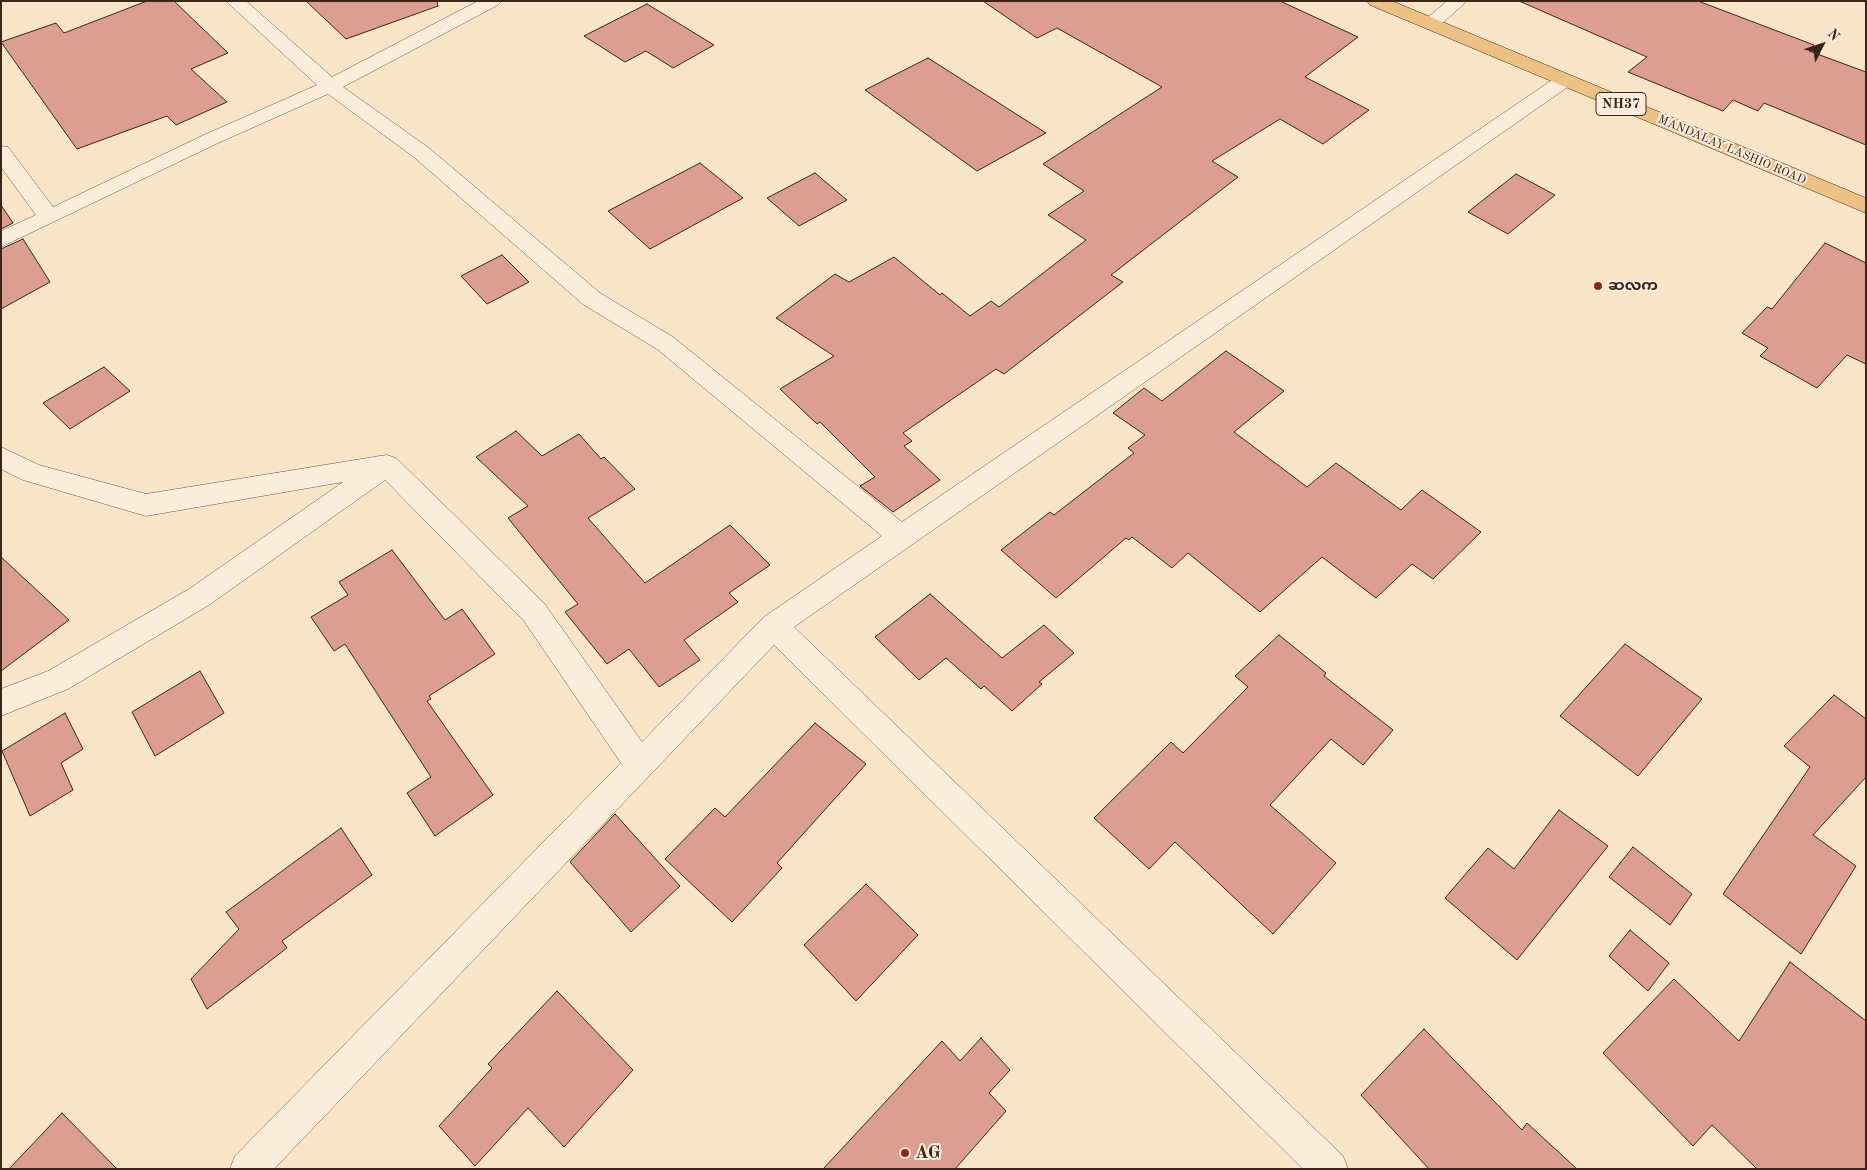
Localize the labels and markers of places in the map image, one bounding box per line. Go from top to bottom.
place label: ဆလက [1608,277,1658,295]
marker: ဆလက [1592,280,1604,292]
place label: AG [915,1142,941,1164]
marker: AG [899,1147,911,1159]

